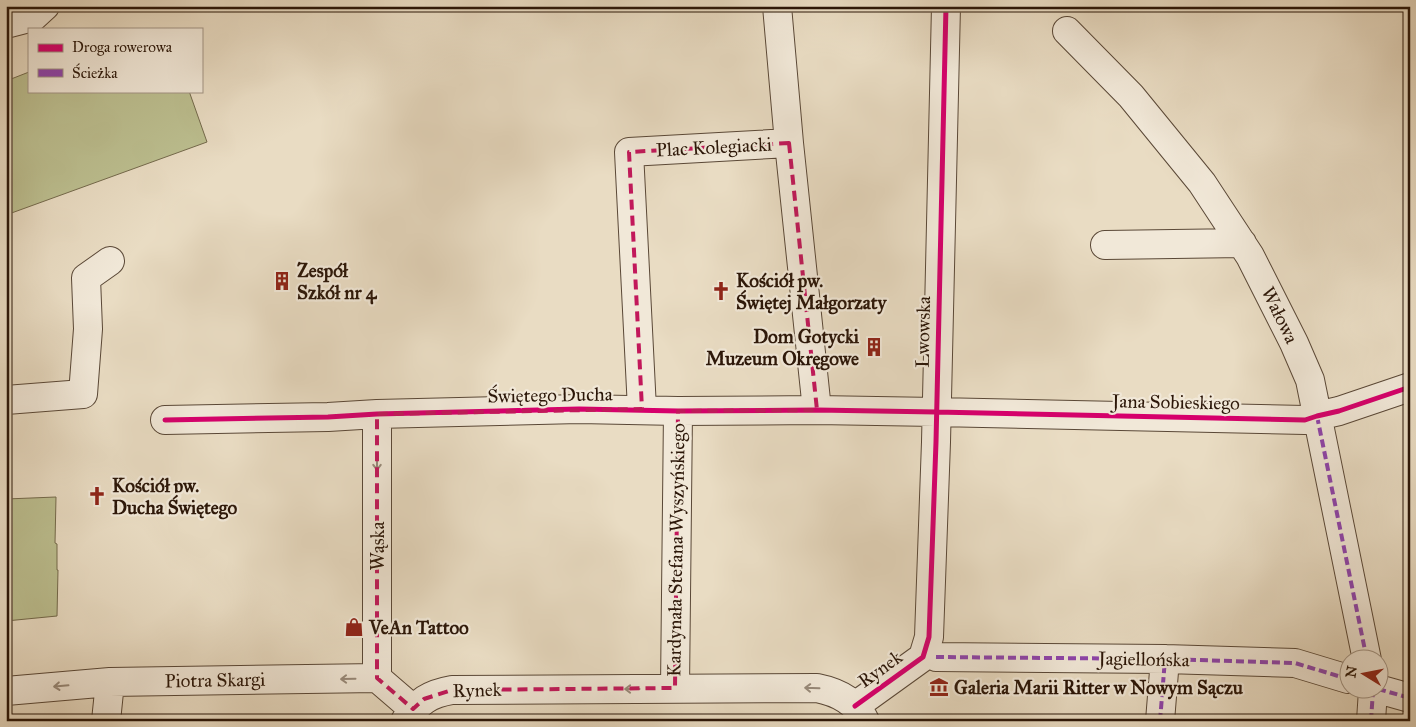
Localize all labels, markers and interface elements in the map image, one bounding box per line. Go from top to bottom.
legend [28,28,202,92]
text: Droga rowerowa [72,38,173,56]
text: Ścieżka [72,63,118,82]
street label: Plac Kolegiacki [655,132,773,163]
place label: Zespół Szkół nr 4 [297,259,378,305]
place label: Kościół pw. Świętej Małgorzaty [736,269,888,315]
building icon: Zespół Szkół nr 4 [271,270,293,292]
church icon: Kościół pw. Świętej Małgorzaty [710,280,732,302]
street label: Wałowa [1256,283,1304,348]
street label: Lwowska [911,295,935,368]
place label: Dom Gotycki Muzeum Okręgowe [706,325,860,371]
building icon: Dom Gotycki Muzeum Okręgowe [863,336,885,358]
street label: Świętego Ducha [487,381,614,409]
street label: Jana Sobieskiego [1110,389,1240,416]
street label: Kardynała Stefana Wyszyńskiego [662,423,691,677]
one-way arrow [372,454,382,470]
place label: Kościół pw. Ducha Świętego [112,474,238,520]
church icon: Kościół pw. Ducha Świętego [86,485,108,507]
street label: Wąska [366,521,389,570]
shop icon: VeAn Tattoo [343,616,365,638]
place label: VeAn Tattoo [368,616,469,639]
street label: Rynek [854,645,907,693]
street label: Jagiellońska [1096,647,1191,672]
north arrow [1338,650,1388,700]
text: N [1342,664,1361,679]
street label: Piotra Skargi [164,668,266,693]
one-way arrow [340,674,356,684]
museum icon: Galeria Marii Ritter w Nowym Sączu [928,676,950,698]
place label: Galeria Marii Ritter w Nowym Sączu [954,676,1244,700]
street label: Rynek [452,678,502,702]
one-way arrow [54,681,70,691]
one-way arrow [624,684,640,694]
one-way arrow [804,684,820,693]

